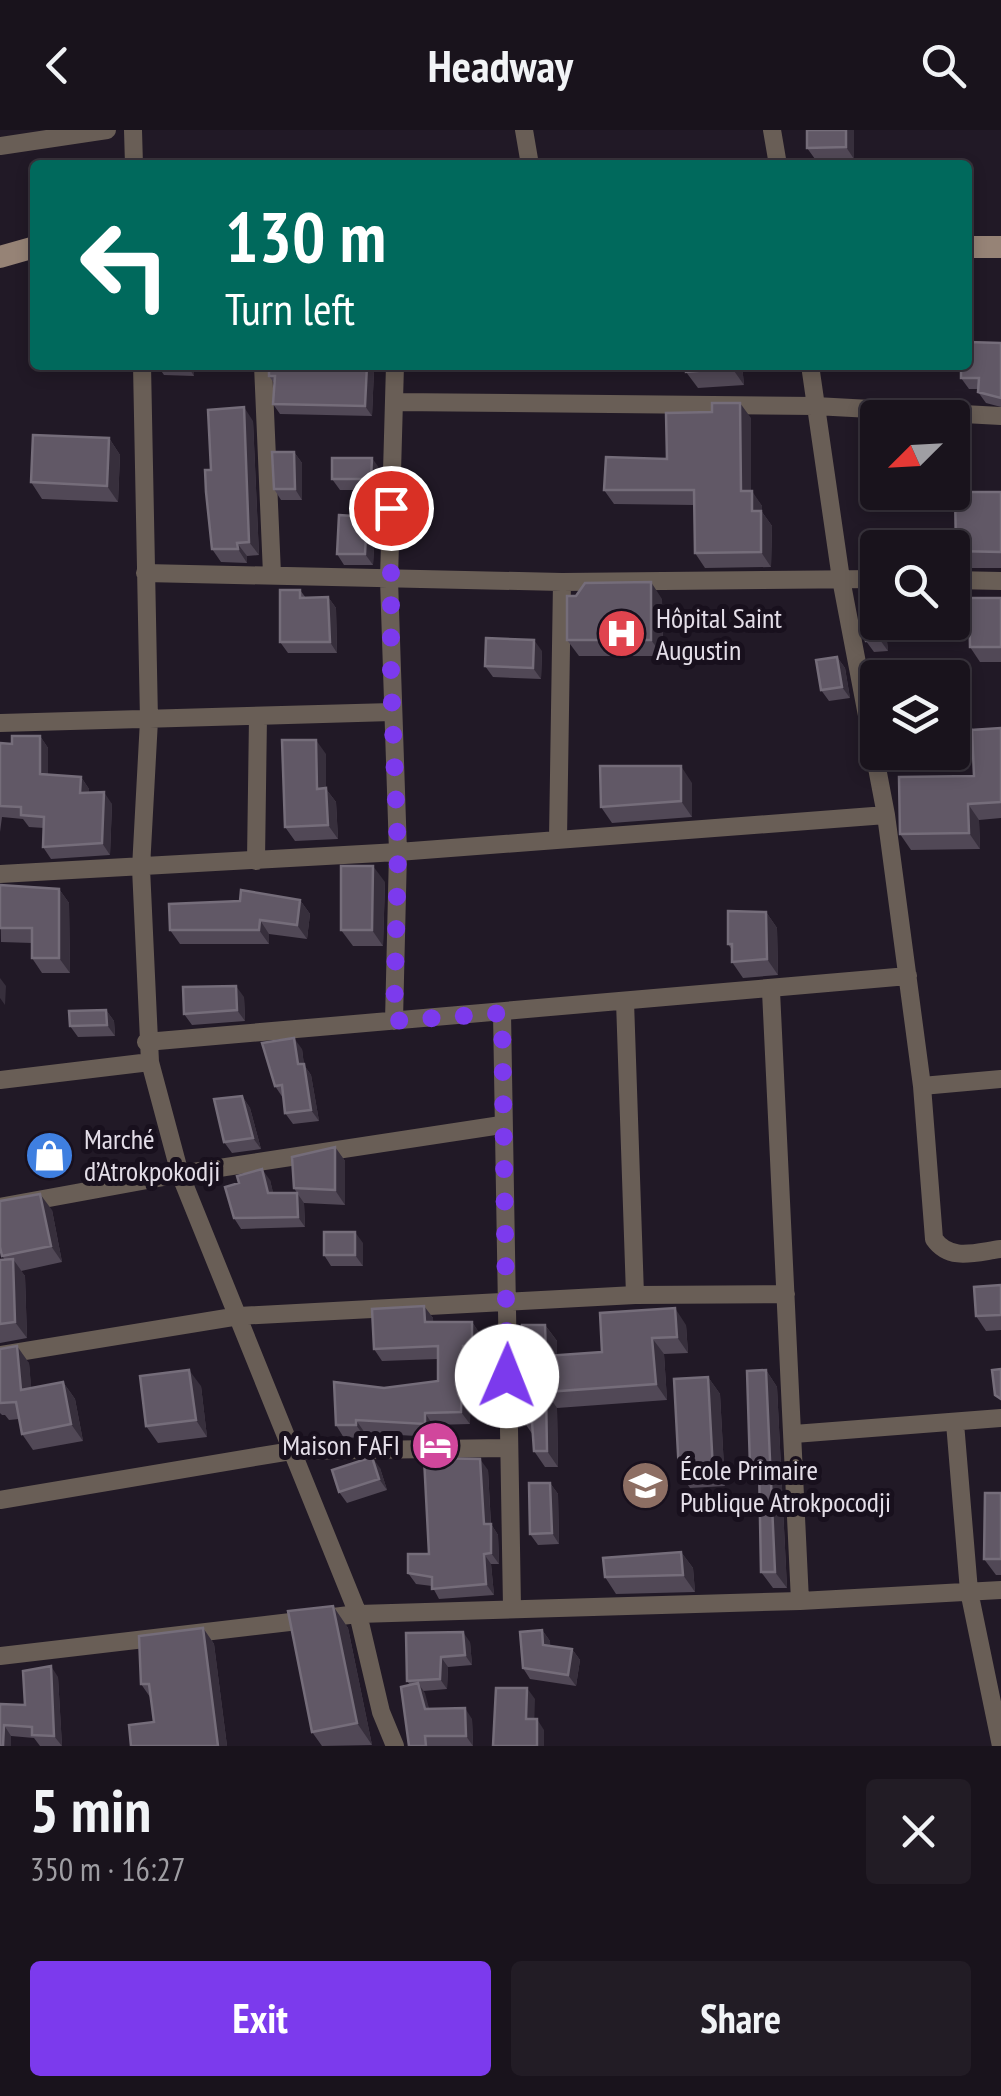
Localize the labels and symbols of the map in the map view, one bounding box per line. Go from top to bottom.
north arrow [860,400,970,510]
pin [349,466,434,551]
place label: Hôpital Saint Augustin [656,599,782,668]
hospital icon: Hôpital Saint Augustin [595,608,647,660]
place label: Marché d’Atrokpokodji [84,1120,220,1189]
shop icon: Marché d’Atrokpokodji [23,1129,75,1181]
position arrow [455,1324,559,1428]
hotel icon: Maison FAFI [409,1419,461,1471]
place label: Maison FAFI [282,1426,400,1463]
place label: École Primaire Publique Atrokpocodji [680,1451,891,1520]
school or university icon: École Primaire Publique Atrokpocodji [619,1460,671,1512]

